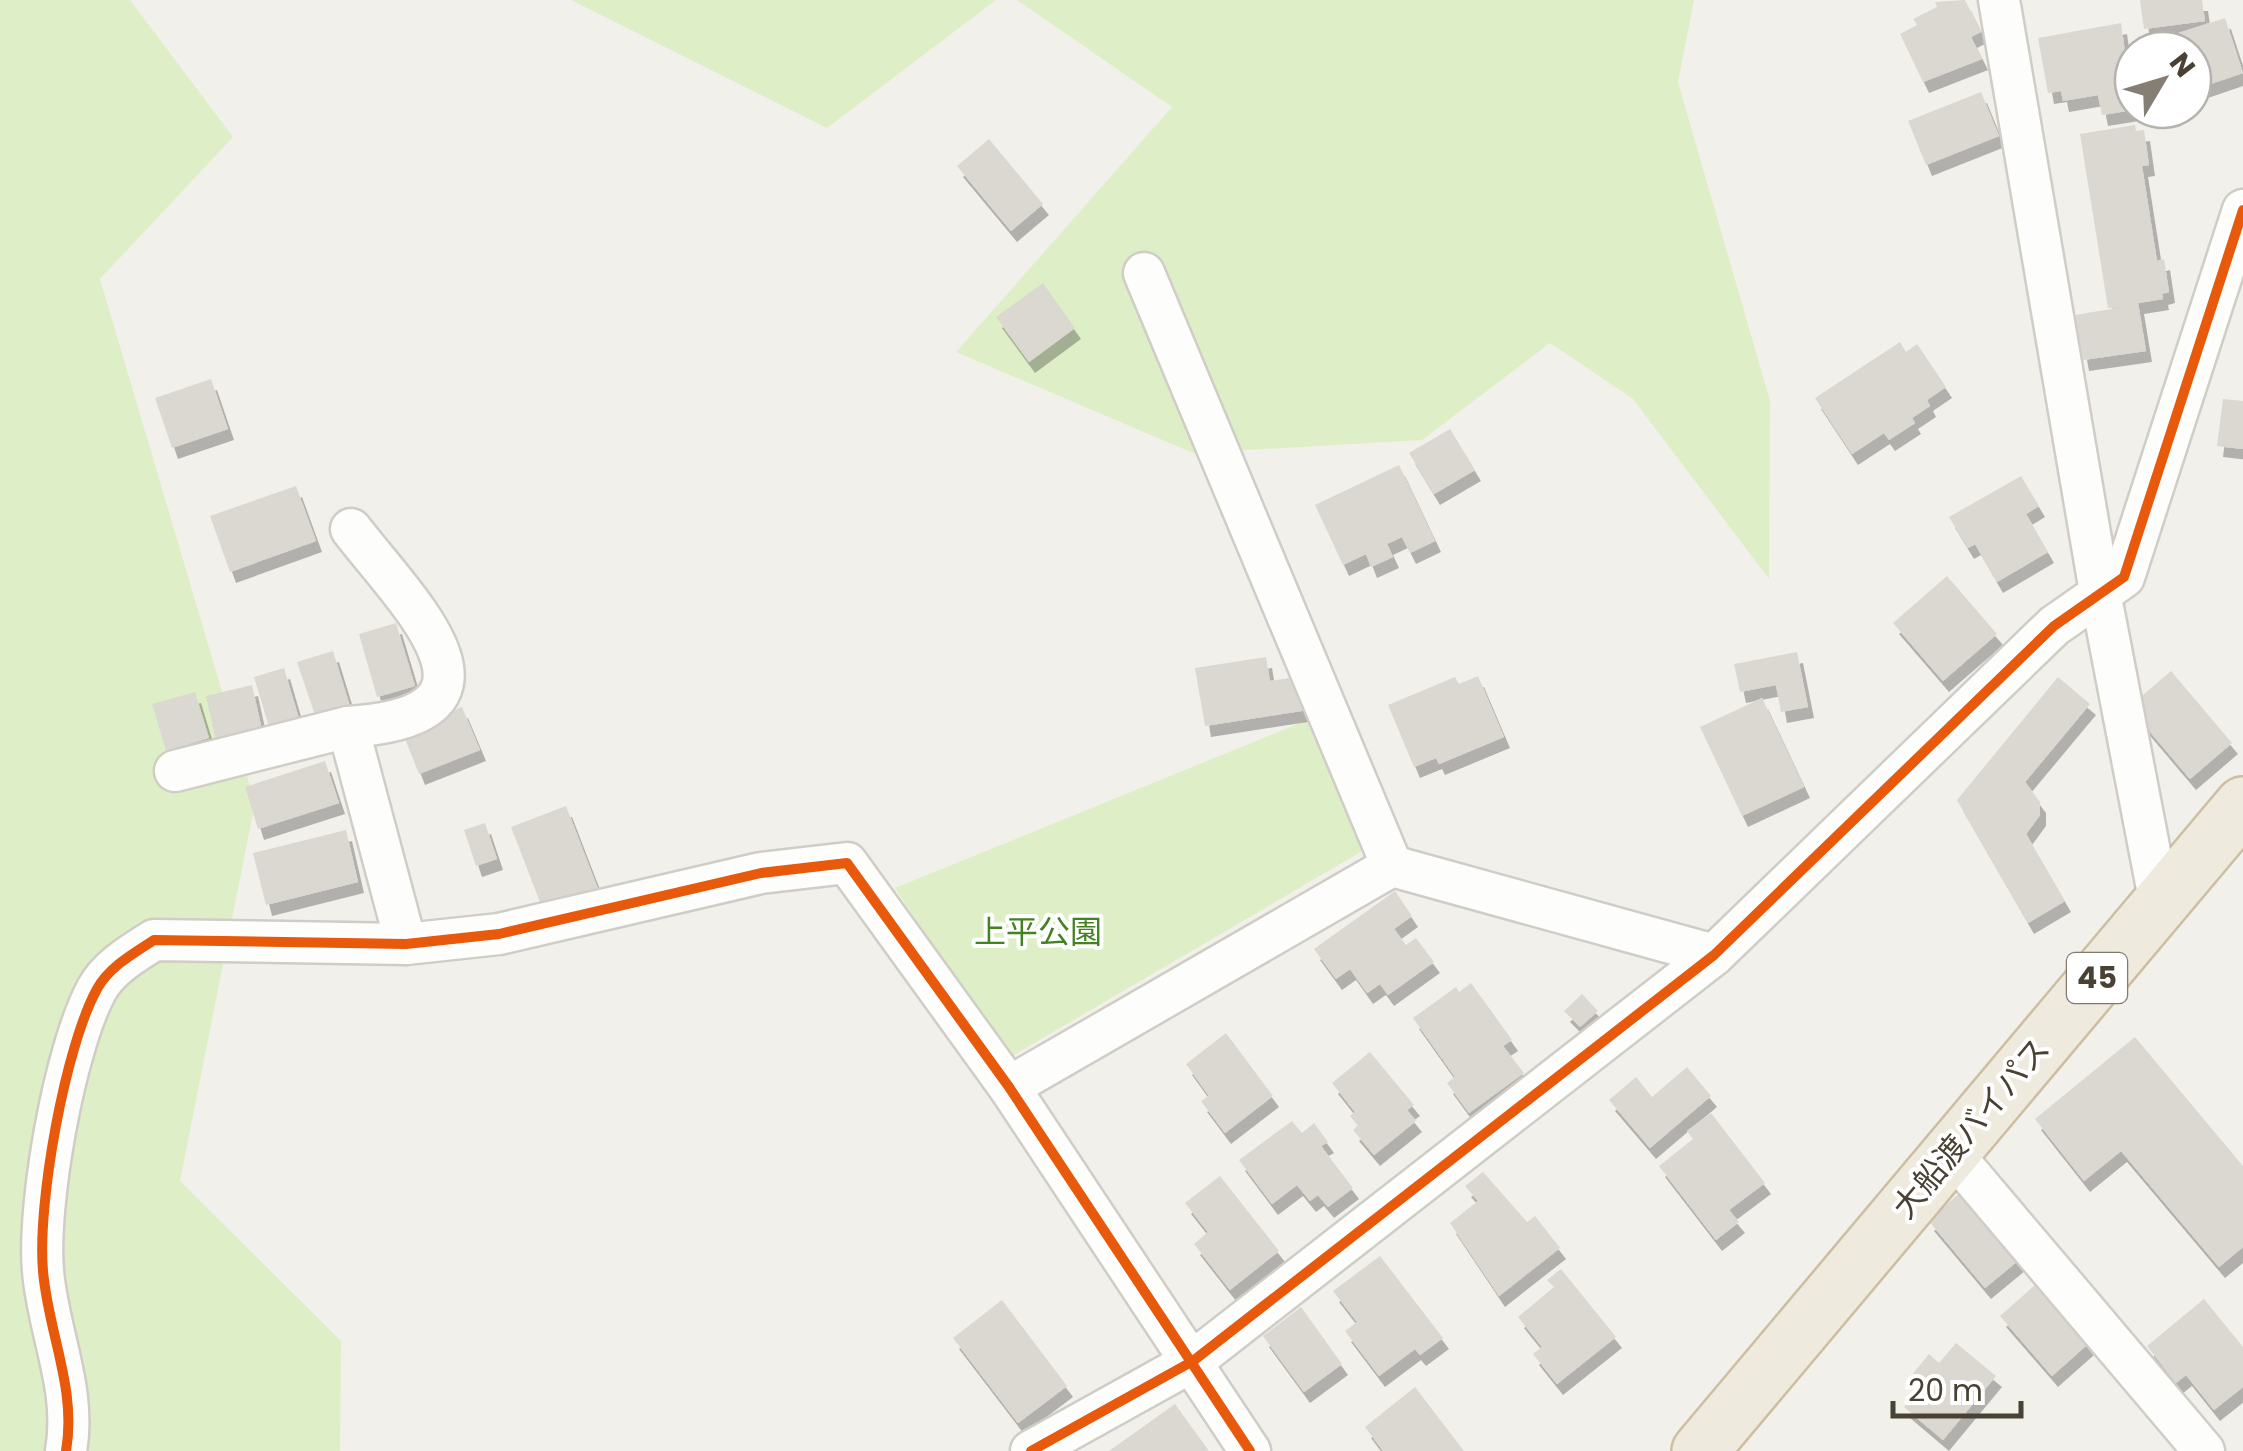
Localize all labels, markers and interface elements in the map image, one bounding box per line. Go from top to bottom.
north arrow [2113,30,2213,130]
text: N [2160,45,2204,85]
park label: 上平公園 [974,909,1102,954]
road number: 45 [2067,953,2127,1003]
street label: 大船渡バイパス [1882,1028,2060,1228]
scale bar [1893,1356,2020,1418]
text: 20 m [1908,1369,1983,1412]

